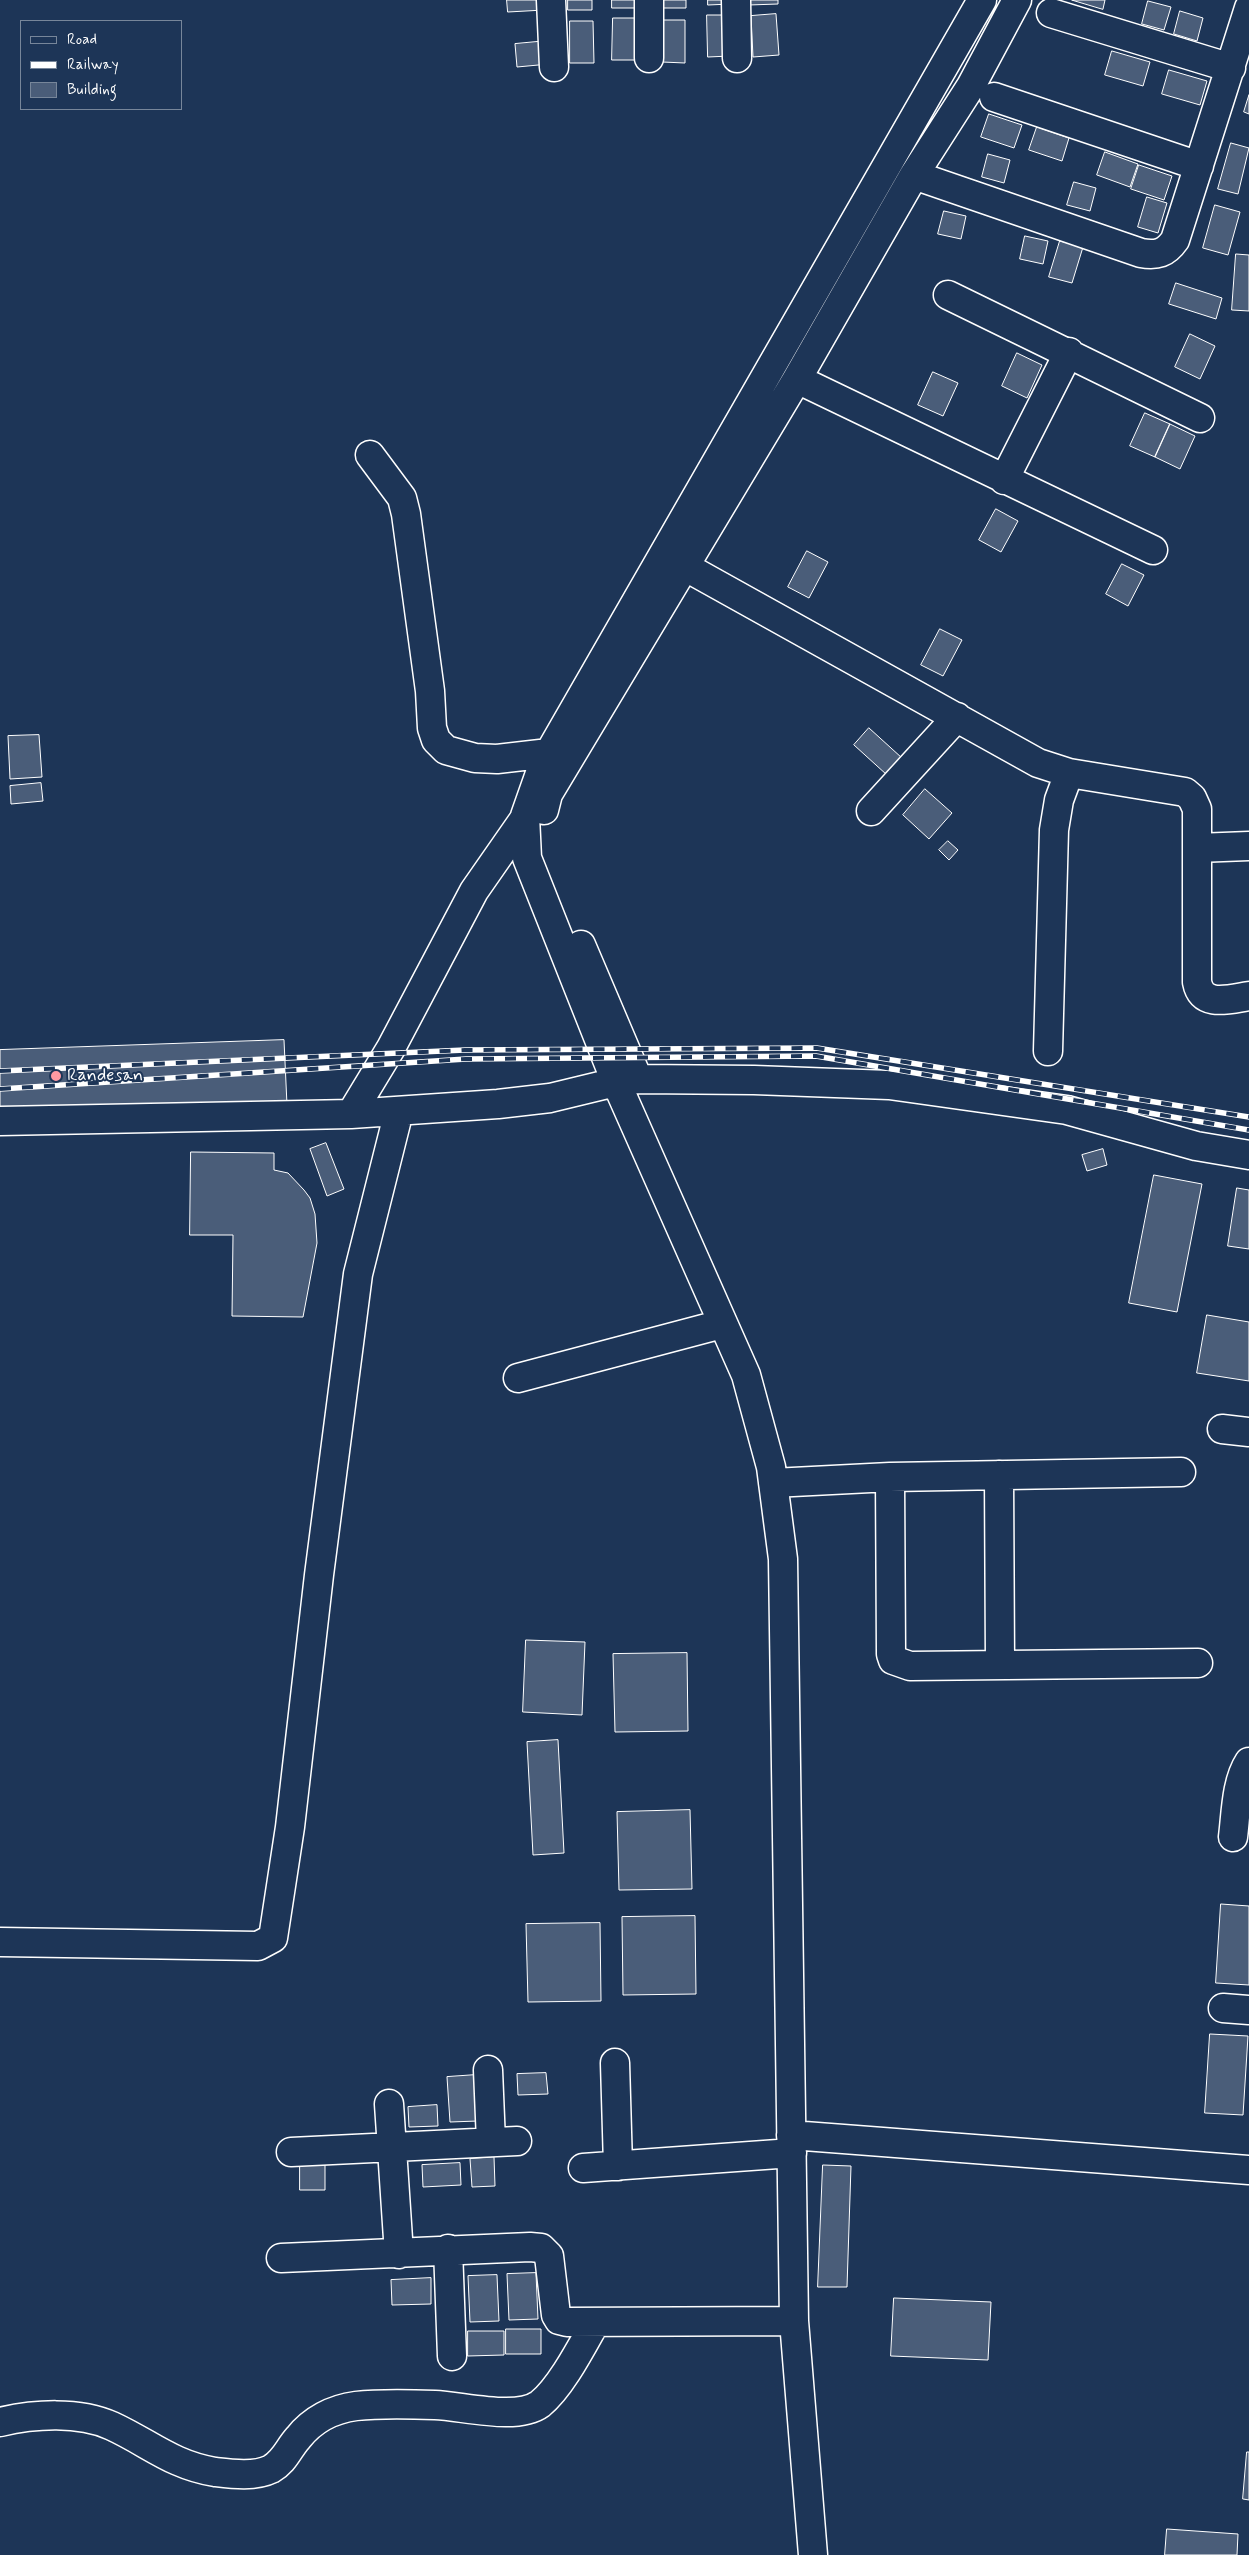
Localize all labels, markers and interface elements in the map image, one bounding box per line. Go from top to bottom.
legend [20,20,182,110]
text: Road [67,30,97,50]
text: Railway [67,55,119,75]
text: Building [67,80,117,100]
place label: Randesan [67,1065,143,1087]
marker: Randesan [49,1069,63,1083]

